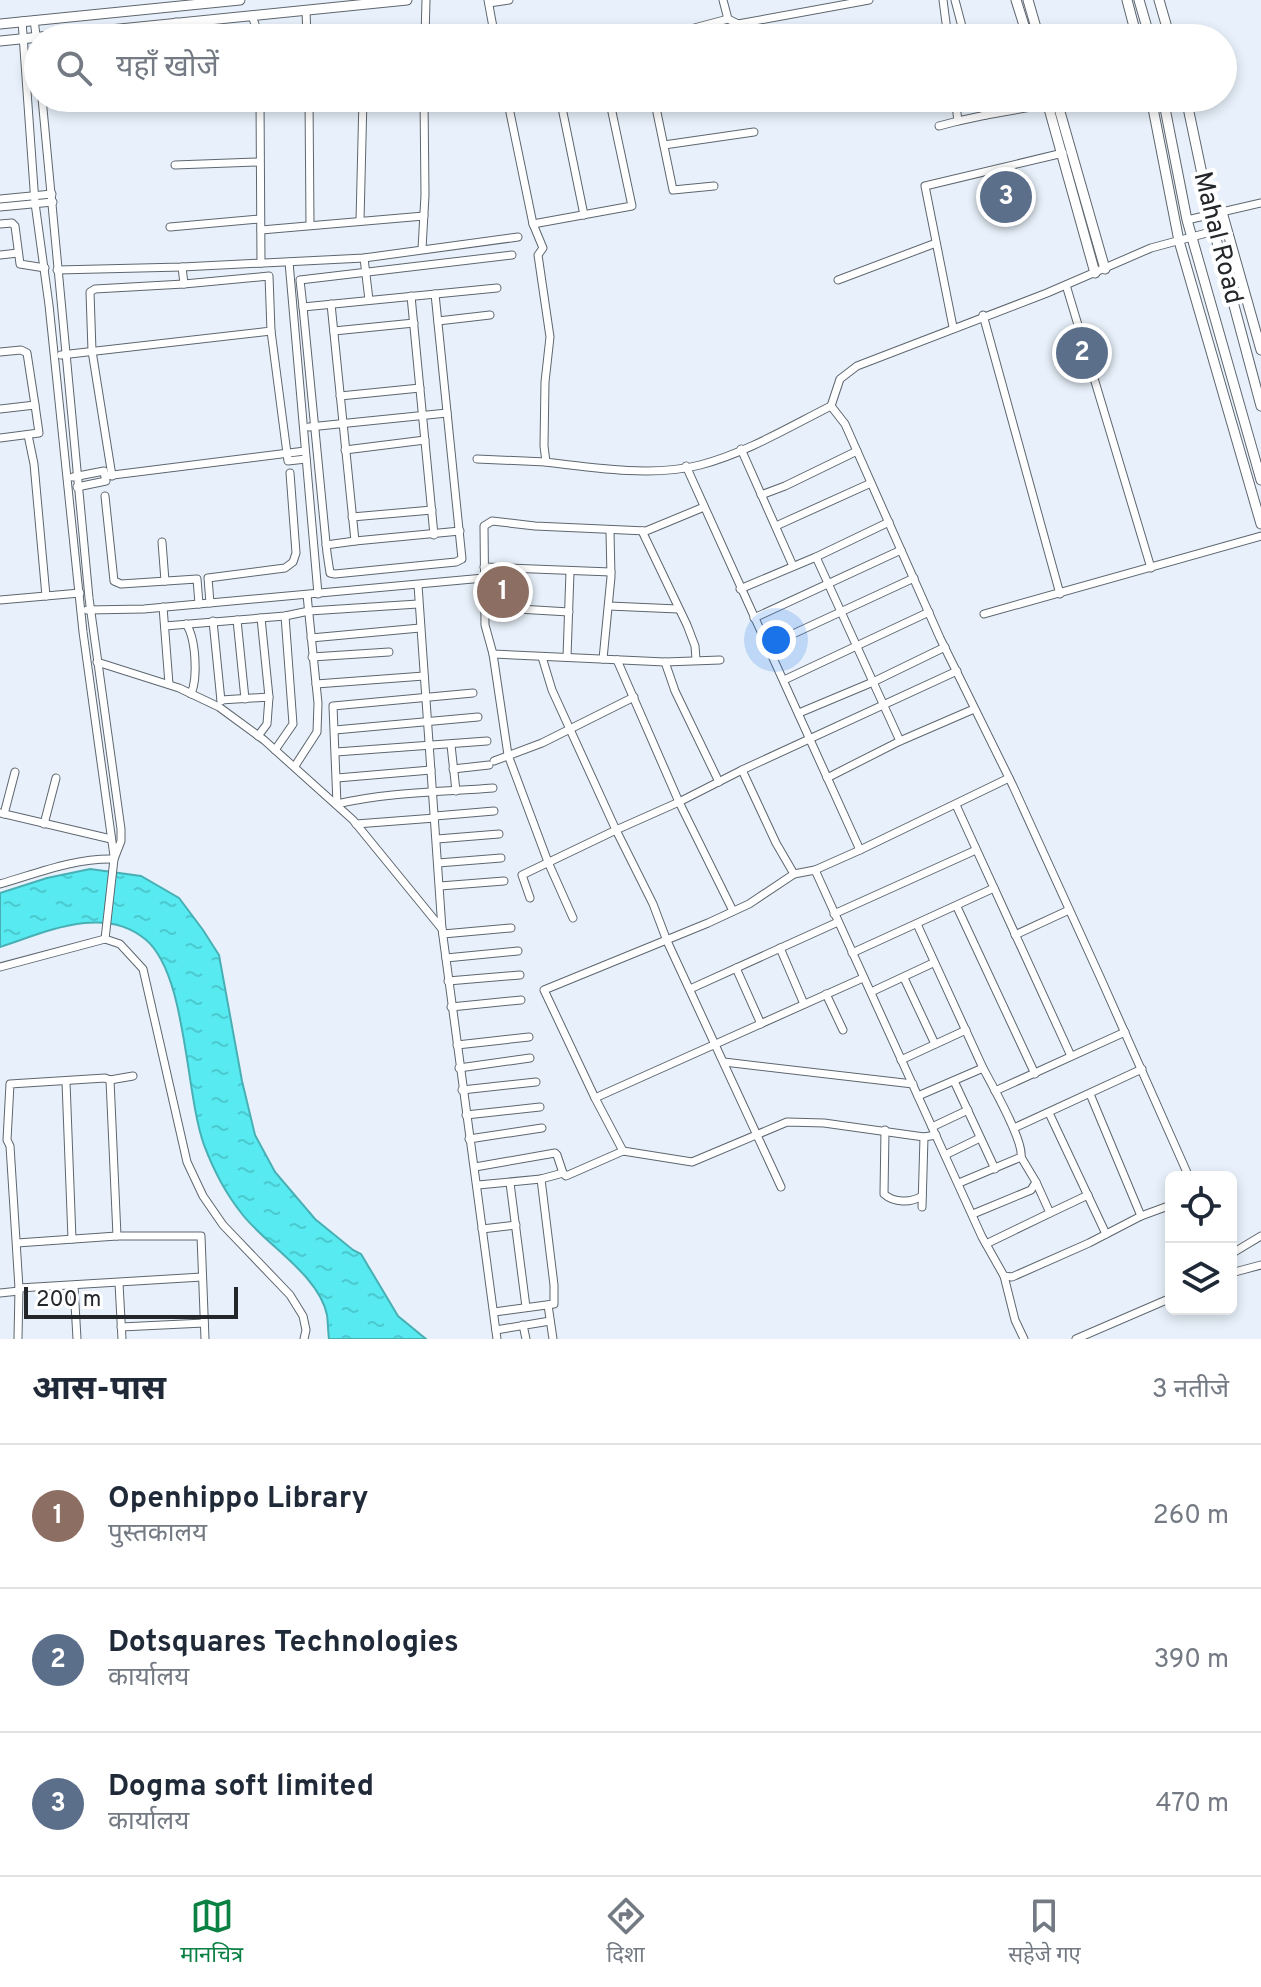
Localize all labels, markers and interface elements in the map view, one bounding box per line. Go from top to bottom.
search box [24,24,1237,112]
icon: search [52,46,96,90]
text: यहाँ खोजें [116,50,219,87]
pin: 3 [980,167,1032,227]
street label: Mahal Road [1185,168,1249,308]
pin: 2 [1056,323,1108,383]
pin: 1 [477,562,529,622]
your location [756,620,796,660]
map controls [1165,1171,1237,1315]
button: locate [1165,1171,1237,1243]
button: layers [1165,1243,1237,1315]
scale bar [24,1283,238,1319]
text: 200 m [36,1287,101,1314]
text: आस-पास [32,1369,166,1412]
text: 3 नतीजे [1152,1374,1229,1407]
text: Openhippo Library [108,1481,368,1518]
text: 1 [53,1500,63,1533]
text: 260 m [1153,1500,1229,1533]
text: पुस्तकालय [108,1518,207,1551]
text: Dotsquares Technologies [108,1625,459,1662]
text: 2 [50,1644,66,1677]
text: 390 m [1154,1644,1229,1677]
text: कार्यालय [108,1662,189,1695]
text: Dogma soft limited [108,1769,374,1806]
text: 3 [50,1788,66,1821]
text: 470 m [1155,1788,1229,1821]
text: कार्यालय [108,1806,189,1839]
tab: मानचित्र [180,1894,243,1971]
tab: दिशा [604,1894,648,1971]
tab: सहेजे गए [1008,1894,1081,1971]

